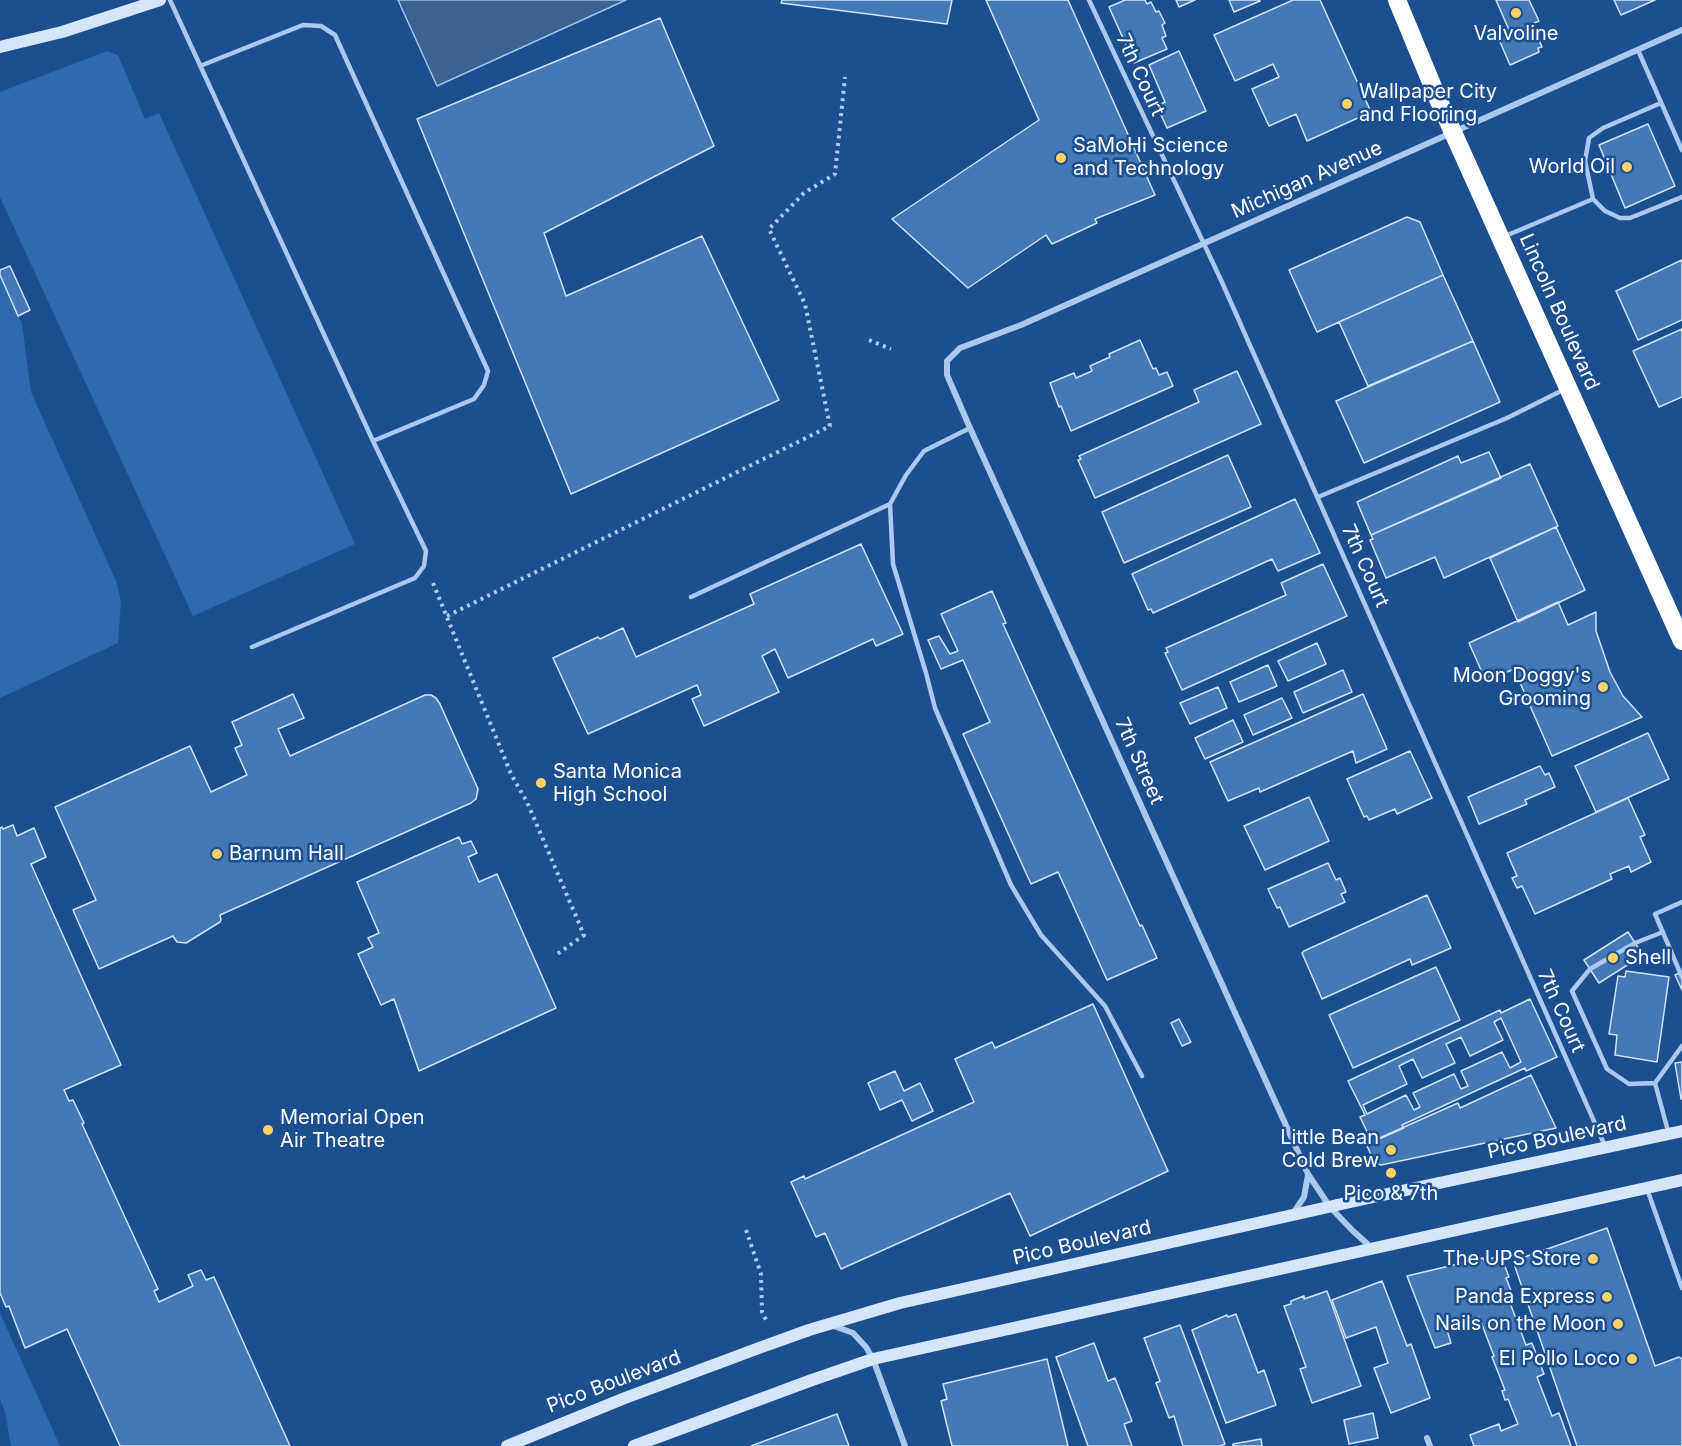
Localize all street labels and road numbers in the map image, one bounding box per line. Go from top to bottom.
street label: 7th Court [1111,30,1169,120]
street label: Michigan Avenue [1228,136,1386,224]
street label: Lincoln Boulevard [1514,230,1604,394]
street label: 7th Court [1336,521,1394,611]
street label: 7th Street [1109,714,1169,808]
street label: 7th Court [1532,966,1590,1056]
street label: Pico Boulevard [1485,1112,1629,1164]
street label: Pico Boulevard [1010,1215,1154,1271]
street label: Pico Boulevard [544,1345,684,1419]

